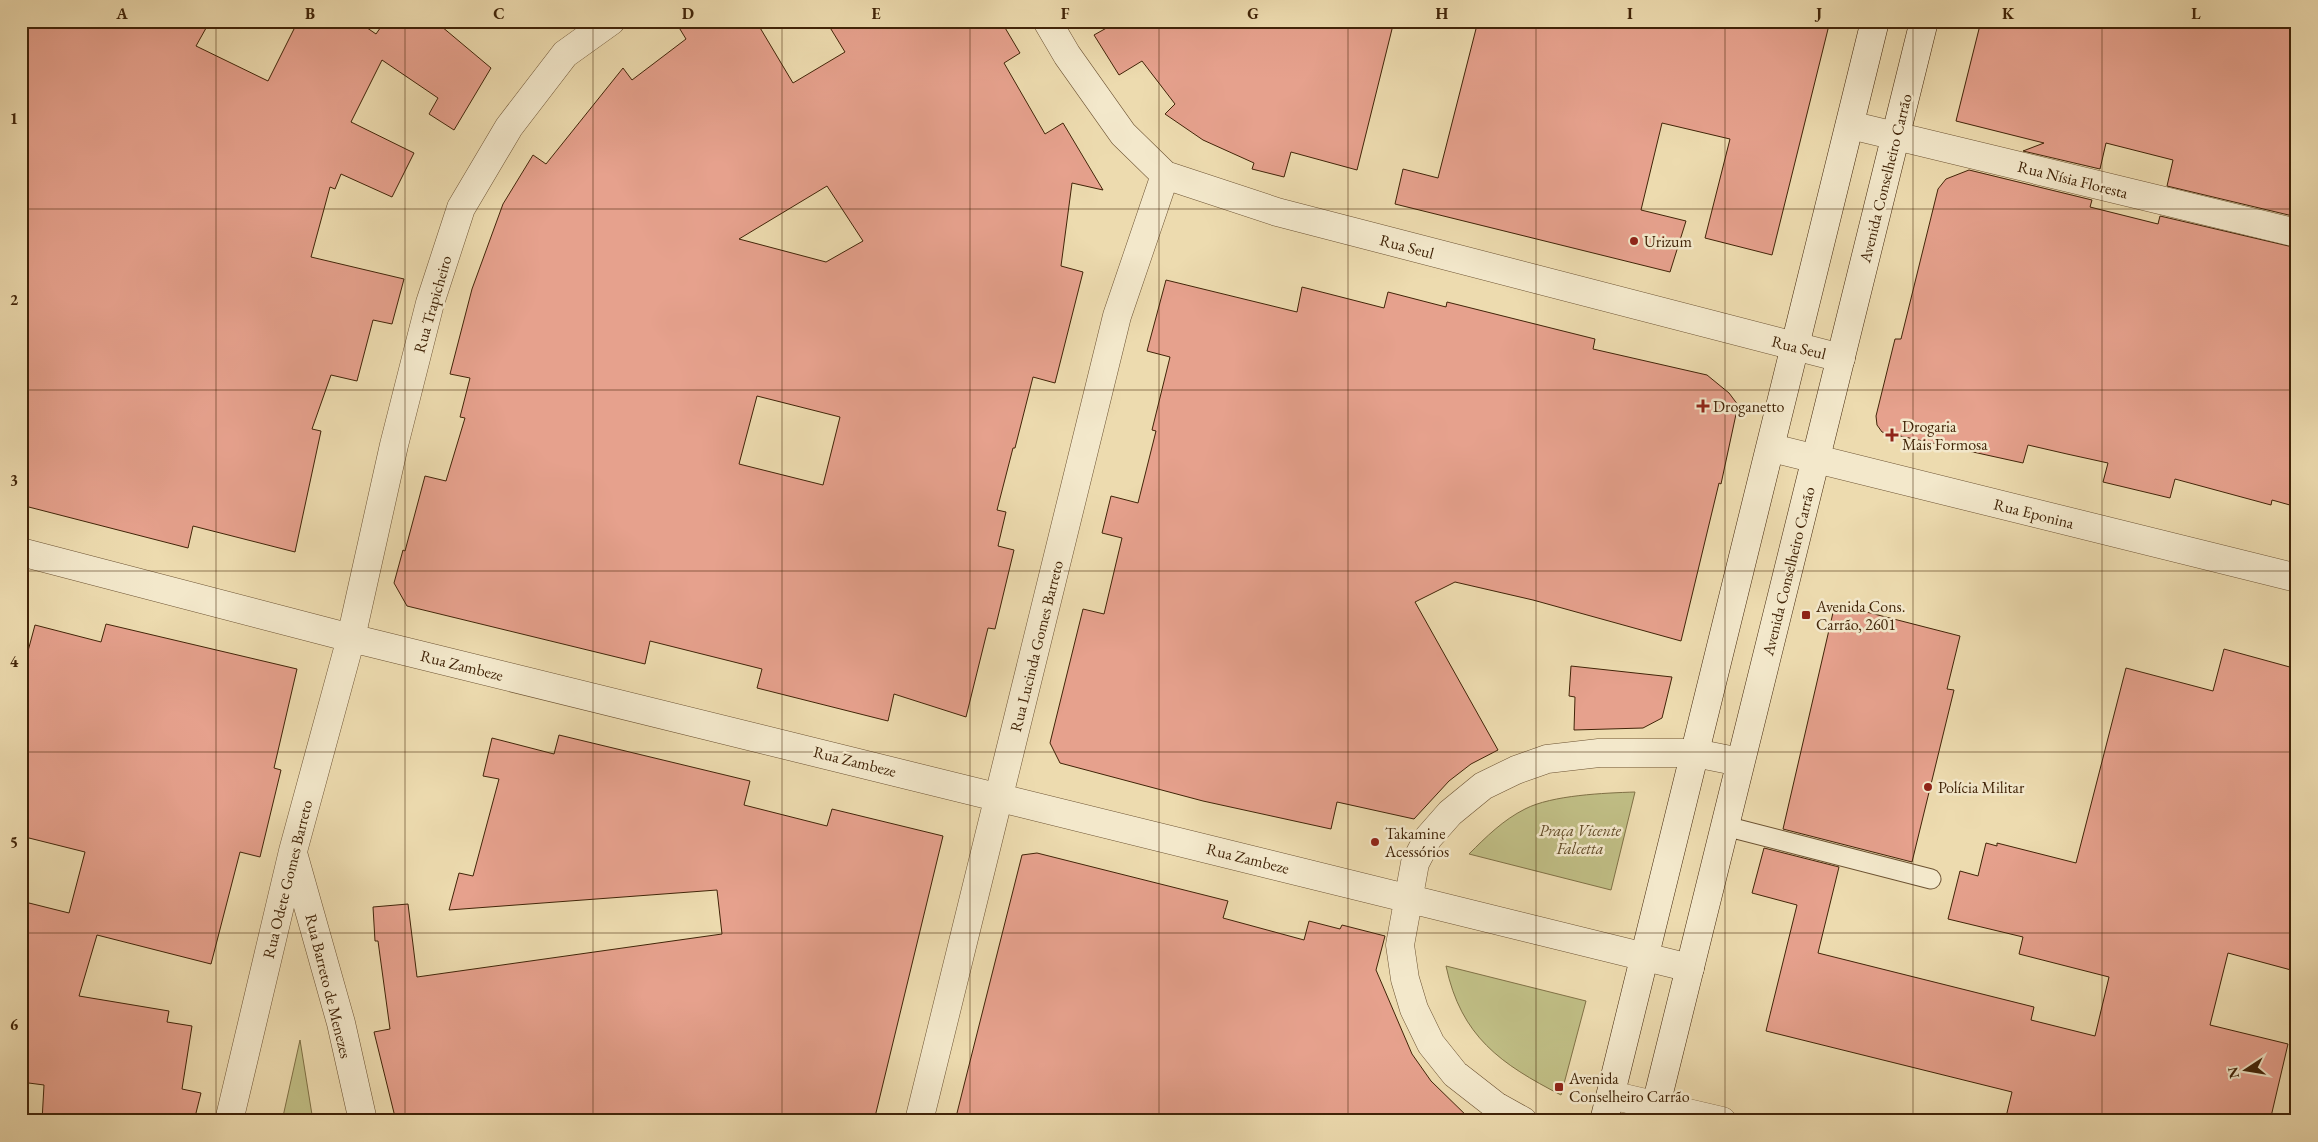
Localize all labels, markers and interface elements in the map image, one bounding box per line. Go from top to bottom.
text: A [115,3,128,24]
text: B [305,3,315,24]
text: C [493,3,505,24]
text: D [682,3,694,24]
text: E [871,3,881,24]
text: F [1061,3,1070,24]
text: G [1247,3,1259,24]
text: H [1436,3,1449,24]
text: I [1627,3,1633,24]
text: J [1814,3,1822,24]
text: K [2002,3,2015,24]
text: L [2191,3,2201,24]
street label: Avenida Conselheiro Carrão [1854,91,1917,266]
text: 1 [10,108,18,129]
street label: Rua Nísia Floresta [2016,156,2131,203]
street label: Rua Seul [1377,229,1436,264]
place label: Urizum [1644,231,1693,252]
marker: Urizum [1628,235,1640,247]
street label: Rua Trapicheiro [409,253,456,355]
text: 2 [10,289,19,310]
street label: Rua Seul [1769,331,1828,364]
place label: Droganetto [1713,396,1784,417]
marker: Droganetto [1697,400,1709,412]
place label: Drogaria Mais Formosa [1902,416,1988,455]
marker: Drogaria Mais Formosa [1886,429,1898,441]
text: 3 [10,470,18,491]
street label: Avenida Conselheiro Carrão [1757,484,1820,659]
street label: Rua Eponina [1992,493,2077,534]
street label: Rua Lucinda Gomes Barreto [1005,558,1068,734]
place label: Avenida Cons. Carrão, 2601 [1815,596,1905,635]
marker: Avenida Cons. Carrão, 2601 [1800,609,1812,621]
street label: Rua Zambeze [418,645,505,686]
text: 4 [10,651,19,672]
street label: Rua Zambeze [811,741,898,782]
place label: Polícia Militar [1938,777,2025,798]
marker: Polícia Militar [1922,781,1934,793]
street label: Rua Odete Gomes Barreto [258,798,317,961]
park label: Praça Vicente Falcetta [1539,820,1622,859]
place label: Takamine Acessórios [1384,823,1449,862]
text: 5 [10,832,18,853]
marker: Takamine Acessórios [1369,836,1381,848]
street label: Rua Zambeze [1204,838,1291,879]
street label: Rua Barreto de Menezes [300,912,357,1061]
text: 6 [10,1014,19,1035]
north arrow [2220,1044,2270,1094]
text: N [2223,1065,2243,1080]
place label: Avenida Conselheiro Carrão [1568,1068,1690,1107]
marker: Avenida Conselheiro Carrão [1553,1081,1565,1093]

